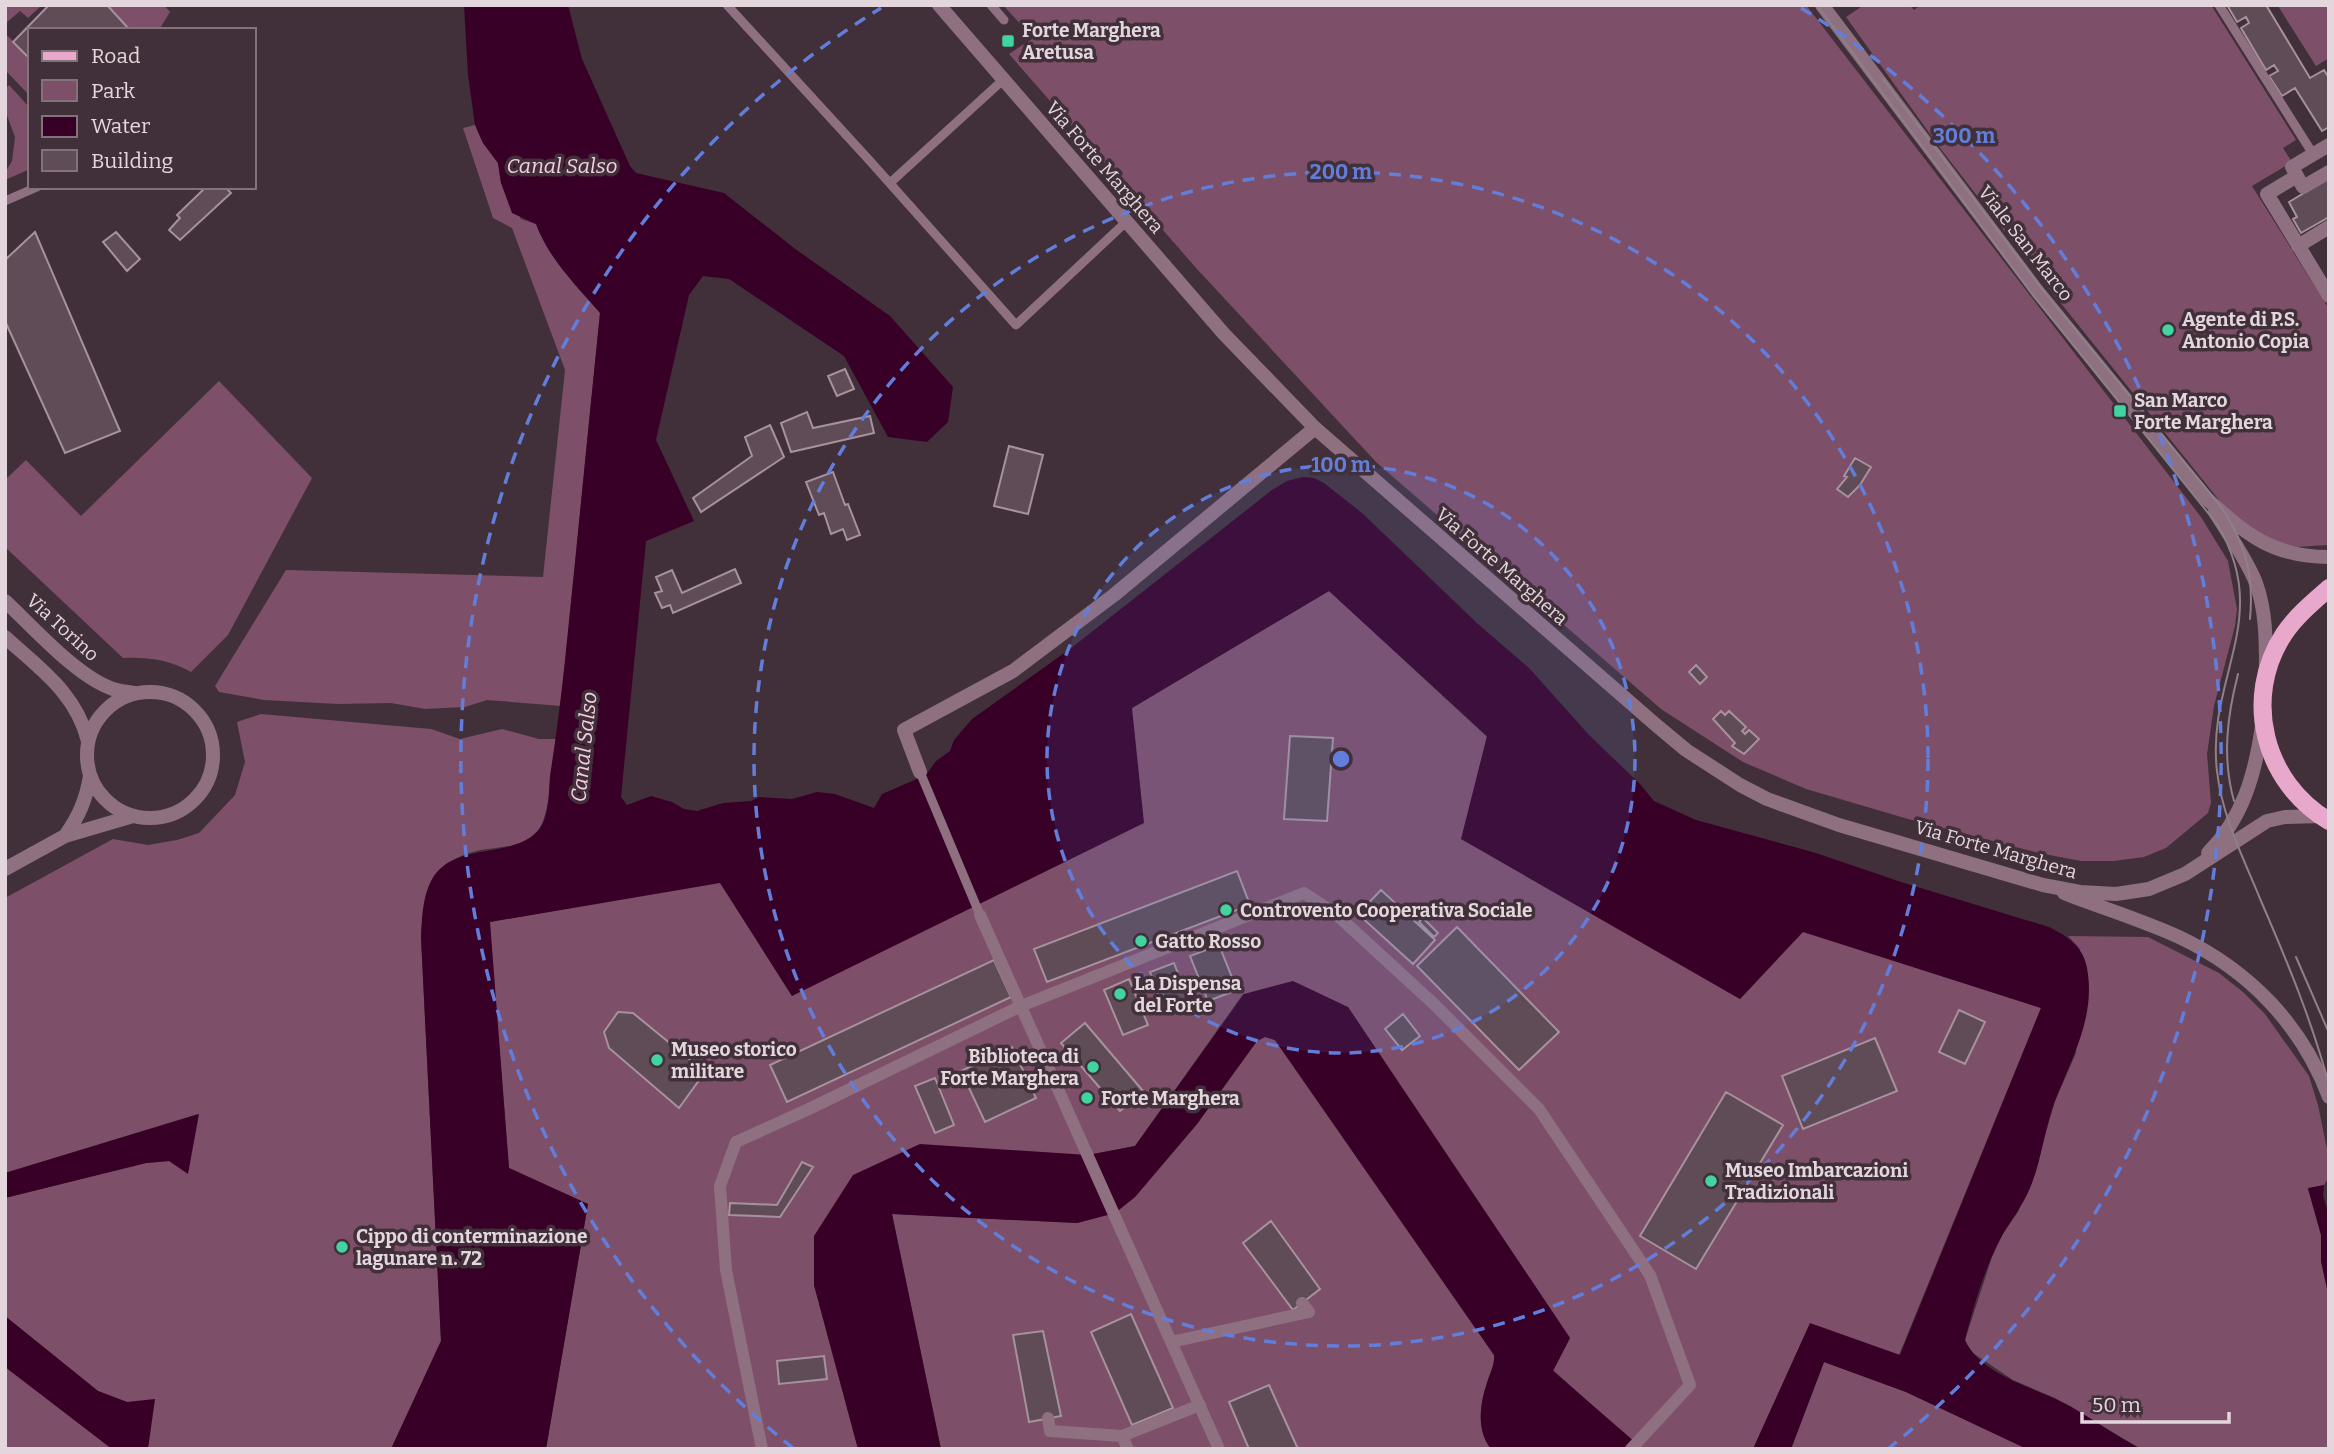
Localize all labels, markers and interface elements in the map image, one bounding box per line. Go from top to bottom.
place label: Forte Marghera Aretusa [1022,19,1161,64]
legend [28,28,256,189]
marker: Forte Marghera Aretusa [1000,33,1016,49]
text: Road [91,43,140,69]
text: Park [91,78,135,104]
street label: Via Forte Marghera [1041,97,1169,239]
text: Water [91,113,150,139]
text: 300 m [1933,123,1995,149]
text: Building [91,148,174,174]
water label: Canal Salso [507,153,617,179]
text: 200 m [1310,159,1372,185]
street label: Viale San Marco [1973,181,2078,306]
place label: Agente di P.S. Antonio Copia [2182,308,2309,353]
marker: Agente di P.S. Antonio Copia [2160,322,2176,338]
place label: San Marco Forte Marghera [2134,389,2273,434]
marker: San Marco Forte Marghera [2112,403,2128,419]
text: 100 m [1311,452,1371,478]
street label: Via Forte Marghera [1431,503,1573,630]
street label: Via Torino [22,589,104,666]
water label: Canal Salso [565,691,603,803]
centre of rings [1329,747,1353,771]
street label: Via Forte Marghera [1912,815,2080,884]
place label: Controvento Cooperativa Sociale [1240,899,1533,922]
marker: Controvento Cooperativa Sociale [1218,902,1234,918]
place label: Gatto Rosso [1155,930,1261,953]
marker: Gatto Rosso [1133,933,1149,949]
place label: La Dispensa del Forte [1134,972,1242,1017]
marker: La Dispensa del Forte [1112,986,1128,1002]
place label: Museo storico militare [671,1038,797,1083]
place label: Biblioteca di Forte Marghera [940,1045,1079,1090]
marker: Museo storico militare [649,1052,665,1068]
marker: Biblioteca di Forte Marghera [1085,1059,1101,1075]
place label: Forte Marghera [1101,1087,1240,1110]
marker: Forte Marghera [1079,1090,1095,1106]
place label: Museo Imbarcazioni Tradizionali [1725,1159,1908,1204]
marker: Museo Imbarcazioni Tradizionali [1703,1173,1719,1189]
place label: Cippo di conterminazione lagunare n. 72 [356,1225,588,1270]
marker: Cippo di conterminazione lagunare n. 72 [334,1239,350,1255]
scale bar [2082,1380,2229,1424]
text: 50 m [2092,1392,2141,1418]

